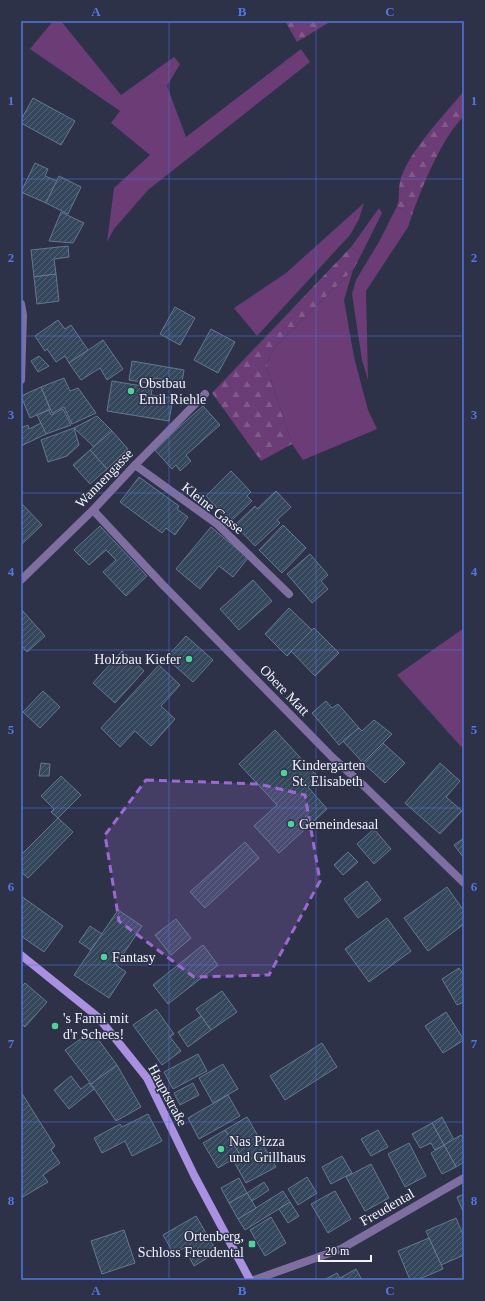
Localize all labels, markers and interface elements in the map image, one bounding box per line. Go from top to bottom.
text: A [91,4,101,19]
text: B [238,4,247,19]
text: C [385,4,395,19]
text: 1 [8,93,14,108]
text: 1 [471,93,477,108]
text: 2 [8,250,14,265]
text: 2 [471,250,477,265]
place label: Obstbau Emil Riehle [139,376,206,407]
marker: Obstbau Emil Riehle [126,386,136,396]
text: 3 [8,407,15,422]
text: 3 [471,407,478,422]
street label: Wannengasse [73,446,136,511]
street label: Kleine Gasse [179,480,247,537]
text: 4 [8,564,15,579]
text: 4 [471,564,478,579]
place label: Holzbau Kiefer [94,652,181,667]
marker: Holzbau Kiefer [184,654,194,664]
street label: Obere Matt [257,662,312,719]
text: 5 [8,722,15,737]
text: 5 [471,722,478,737]
place label: Kindergarten St. Elisabeth [292,758,366,789]
marker: Kindergarten St. Elisabeth [279,768,289,778]
place label: Gemeindesaal [299,817,378,832]
marker: Gemeindesaal [286,819,296,829]
text: 6 [8,879,15,894]
text: 6 [471,879,478,894]
place label: Fantasy [112,950,156,965]
marker: Fantasy [99,952,109,962]
place label: 's Fanni mit d'r Schees! [63,1011,129,1042]
marker: 's Fanni mit d'r Schees! [50,1021,60,1031]
text: 7 [8,1036,15,1051]
text: 7 [471,1036,478,1051]
street label: Hauptstraße [145,1062,190,1129]
place label: Nas Pizza und Grillhaus [229,1134,306,1165]
marker: Nas Pizza und Grillhaus [216,1144,226,1154]
street label: Freudental [358,1186,417,1229]
text: 8 [8,1193,15,1208]
text: 8 [471,1193,478,1208]
place label: Ortenberg, Schloss Freudental [138,1229,244,1260]
scale bar [319,1237,371,1263]
marker: Ortenberg, Schloss Freudental [247,1239,257,1249]
text: 20 m [325,1244,350,1258]
text: A [91,1283,101,1298]
text: B [238,1283,247,1298]
text: C [385,1283,395,1298]

